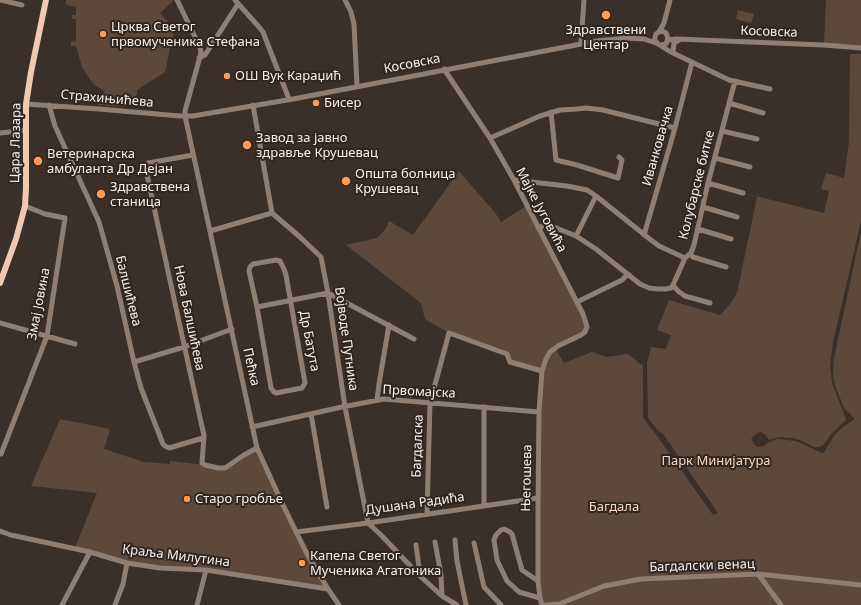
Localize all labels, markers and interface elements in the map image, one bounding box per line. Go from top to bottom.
marker: Здравствени Центар [600,9,612,21]
place label: Црква Светог првомученика Стефана [111,19,260,50]
place label: Здравствени Центар [566,22,646,53]
street label: Косовска [740,23,798,41]
marker: Црква Светог првомученика Стефана [98,29,108,39]
street label: Косовска [382,51,442,77]
place label: ОШ Вук Караџић [235,68,341,84]
marker: ОШ Вук Караџић [222,71,232,81]
street label: Страхињићева [60,87,154,111]
place label: Бисер [324,95,361,111]
marker: Бисер [311,98,321,108]
street label: Цара Лазара [7,103,25,183]
street label: Иванковачка [639,104,677,188]
street label: Колубарске битке [676,129,718,241]
place label: Завод за јавно здравље Крушевац [256,130,378,161]
marker: Завод за јавно здравље Крушевац [241,139,253,151]
place label: Ветеринарска амбуланта Др Дејан [47,146,173,177]
marker: Ветеринарска амбуланта Др Дејан [32,155,44,167]
street label: Мајке Југовића [512,165,570,255]
place label: Општа болница Крушевац [355,166,455,197]
marker: Општа болница Крушевац [340,175,352,187]
place label: Здравствена станица [110,179,190,210]
marker: Здравствена станица [95,188,107,200]
street label: Балшићева [112,254,144,328]
street label: Нова Балшићева [170,264,208,372]
street label: Змај Јовина [24,267,54,341]
street label: Војводе Путника [331,286,361,392]
street label: Др Батута [295,309,323,373]
street label: Пећка [239,346,263,388]
street label: Првомајска [382,382,456,402]
street label: Багдалска [409,414,427,478]
street label: Његошева [519,444,535,512]
park label: Парк Минијатура [661,453,771,469]
street label: Душана Радића [364,489,466,519]
place label: Старо гробље [195,491,283,507]
marker: Старо гробље [182,494,192,504]
park label: Багдала [589,499,639,515]
street label: Краља Милутина [121,542,231,570]
place label: Капела Светог Мученика Агатоника [310,548,441,579]
street label: Багдалски венац [649,556,755,576]
marker: Капела Светог Мученика Агатоника [297,558,307,568]

